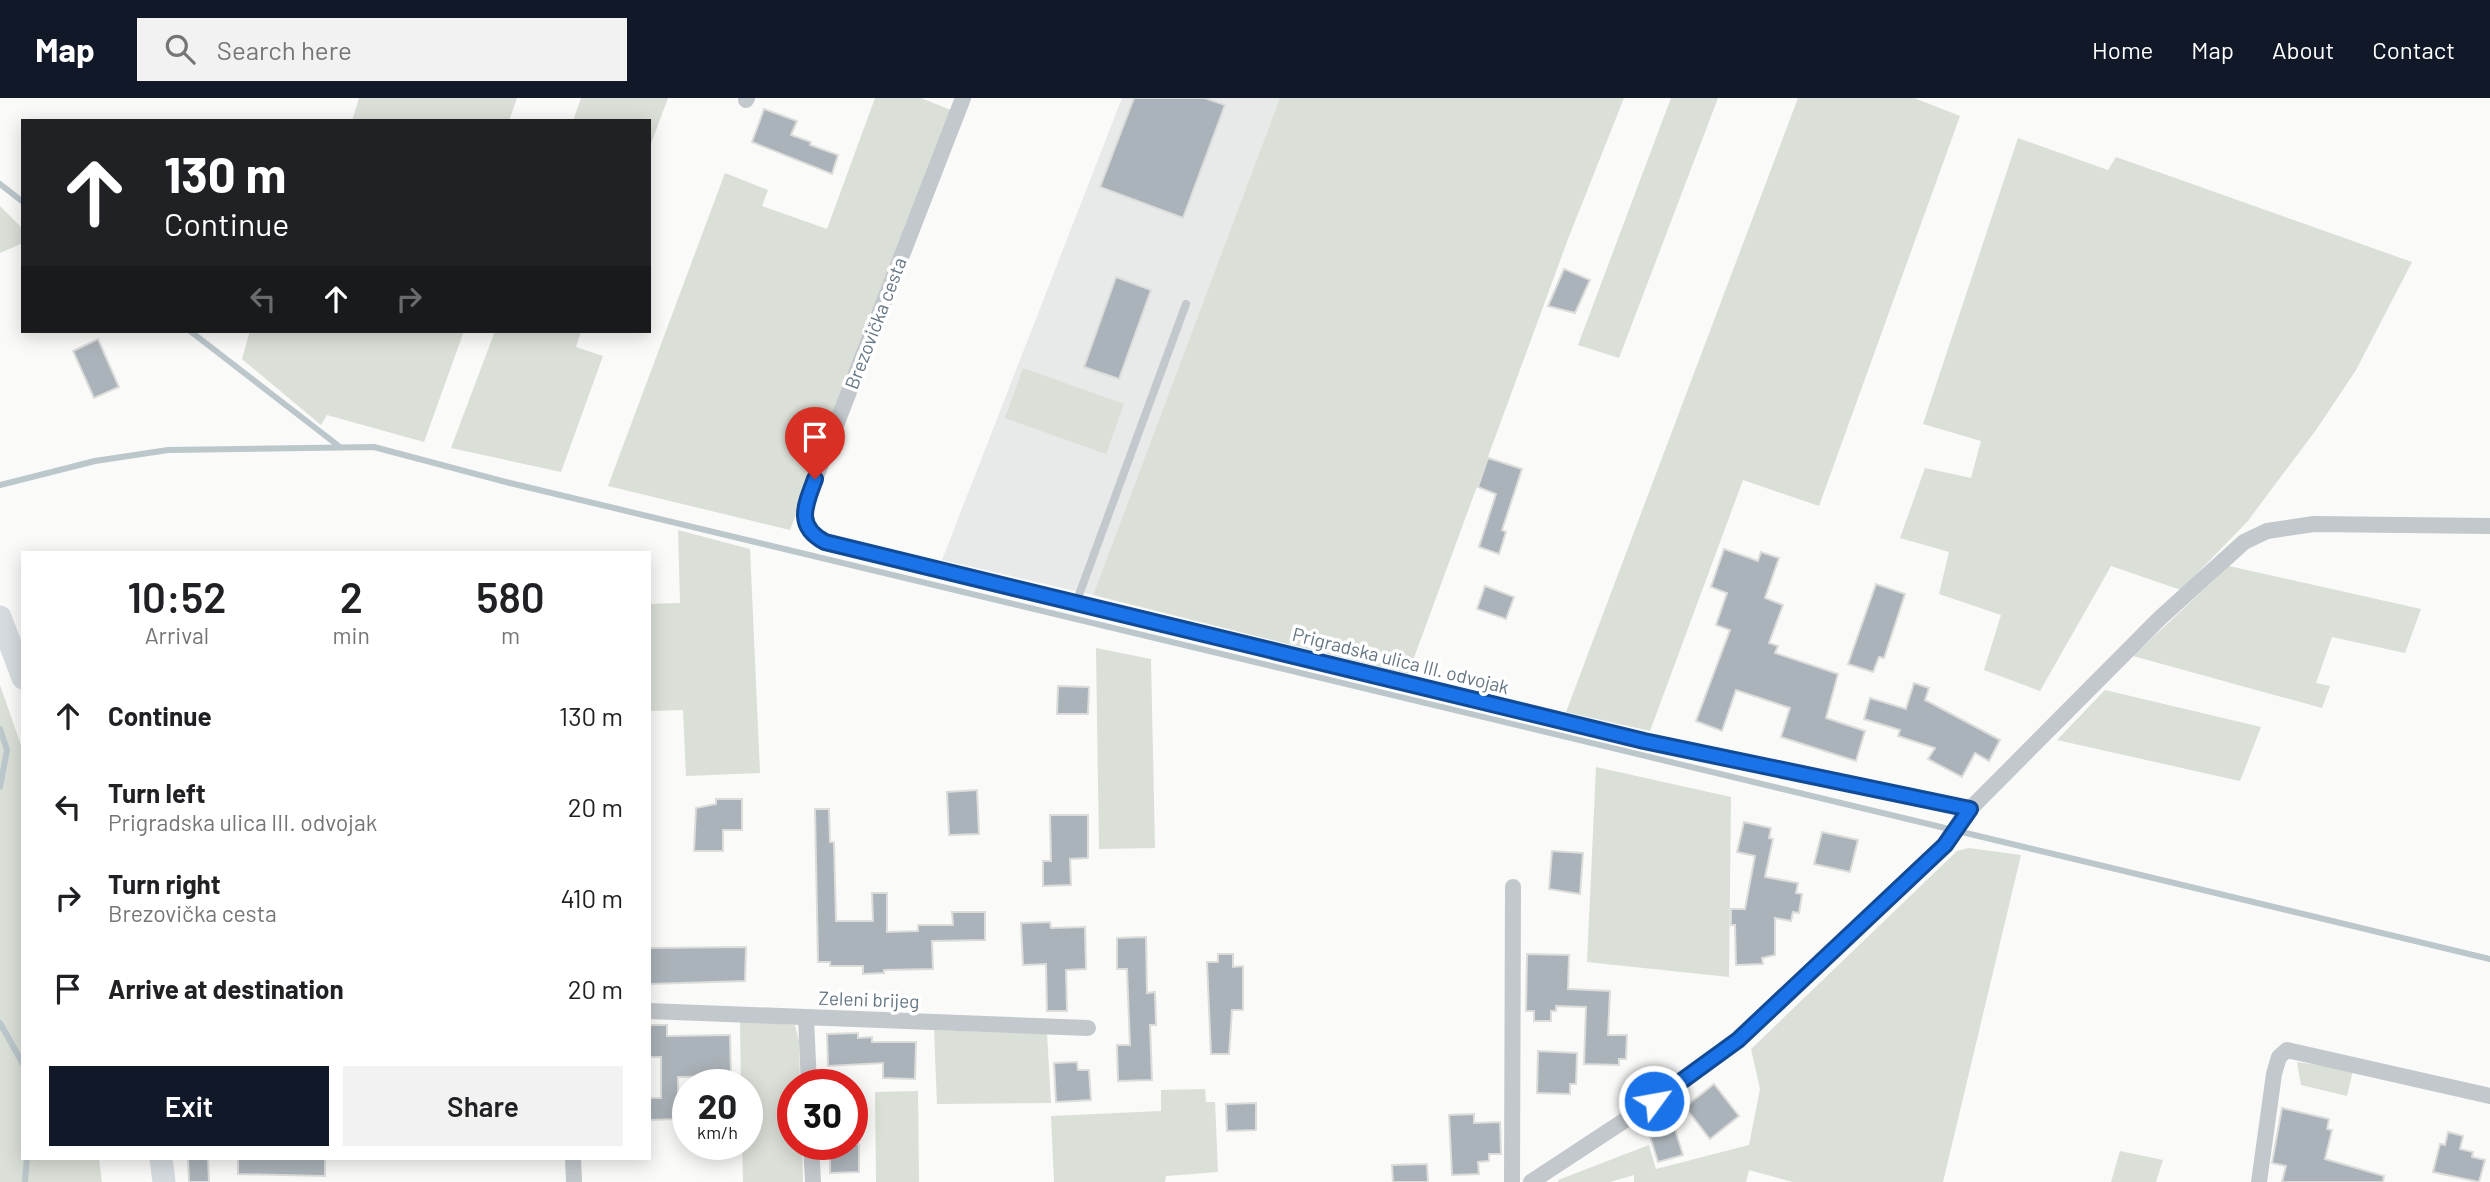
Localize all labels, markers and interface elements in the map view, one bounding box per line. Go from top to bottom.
search box [137,18,627,81]
text: Map [35,29,95,69]
icon: search [161,30,199,68]
text: Search here [217,34,352,65]
text: Home [2092,35,2153,64]
text: Map [2191,35,2234,64]
text: About [2272,35,2334,64]
text: Contact [2372,35,2455,64]
text: 130 m [164,144,286,203]
icon: ahead [49,147,140,238]
text: Continue [164,204,289,242]
street label: Brezovička cesta [839,254,911,392]
icon: left [244,280,282,318]
icon: ahead [317,280,355,318]
icon: right [390,280,428,318]
pin [785,407,845,479]
icon: arrive [796,418,834,456]
text: 10:52 [127,571,226,621]
text: 2 [340,571,363,621]
text: 580 [476,571,545,621]
text: Arrival [145,621,209,649]
text: min [333,621,370,649]
text: m [501,621,520,649]
street label: Prigradska ulica III. odvojak [1290,622,1512,698]
icon: ahead [49,697,87,735]
text: Continue [108,700,212,731]
text: 130 m [559,700,623,731]
text: Turn left [108,777,206,808]
icon: left [49,788,87,826]
text: 20 m [568,791,623,822]
text: Prigradska ulica III. odvojak [108,808,377,836]
text: Turn right [108,868,221,899]
icon: right [49,879,87,917]
text: 410 m [561,882,623,913]
text: Brezovička cesta [108,899,277,927]
icon: arrive [49,970,87,1008]
text: Arrive at destination [108,973,344,1004]
text: 20 m [568,973,623,1004]
street label: Zeleni brijeg [818,986,920,1012]
position arrow [1617,1064,1691,1138]
button: Exit [49,1066,329,1146]
button: Share [343,1066,623,1146]
speed limit sign: 30 [777,1069,868,1160]
text: 20 [698,1084,737,1126]
text: km/h [697,1121,738,1143]

